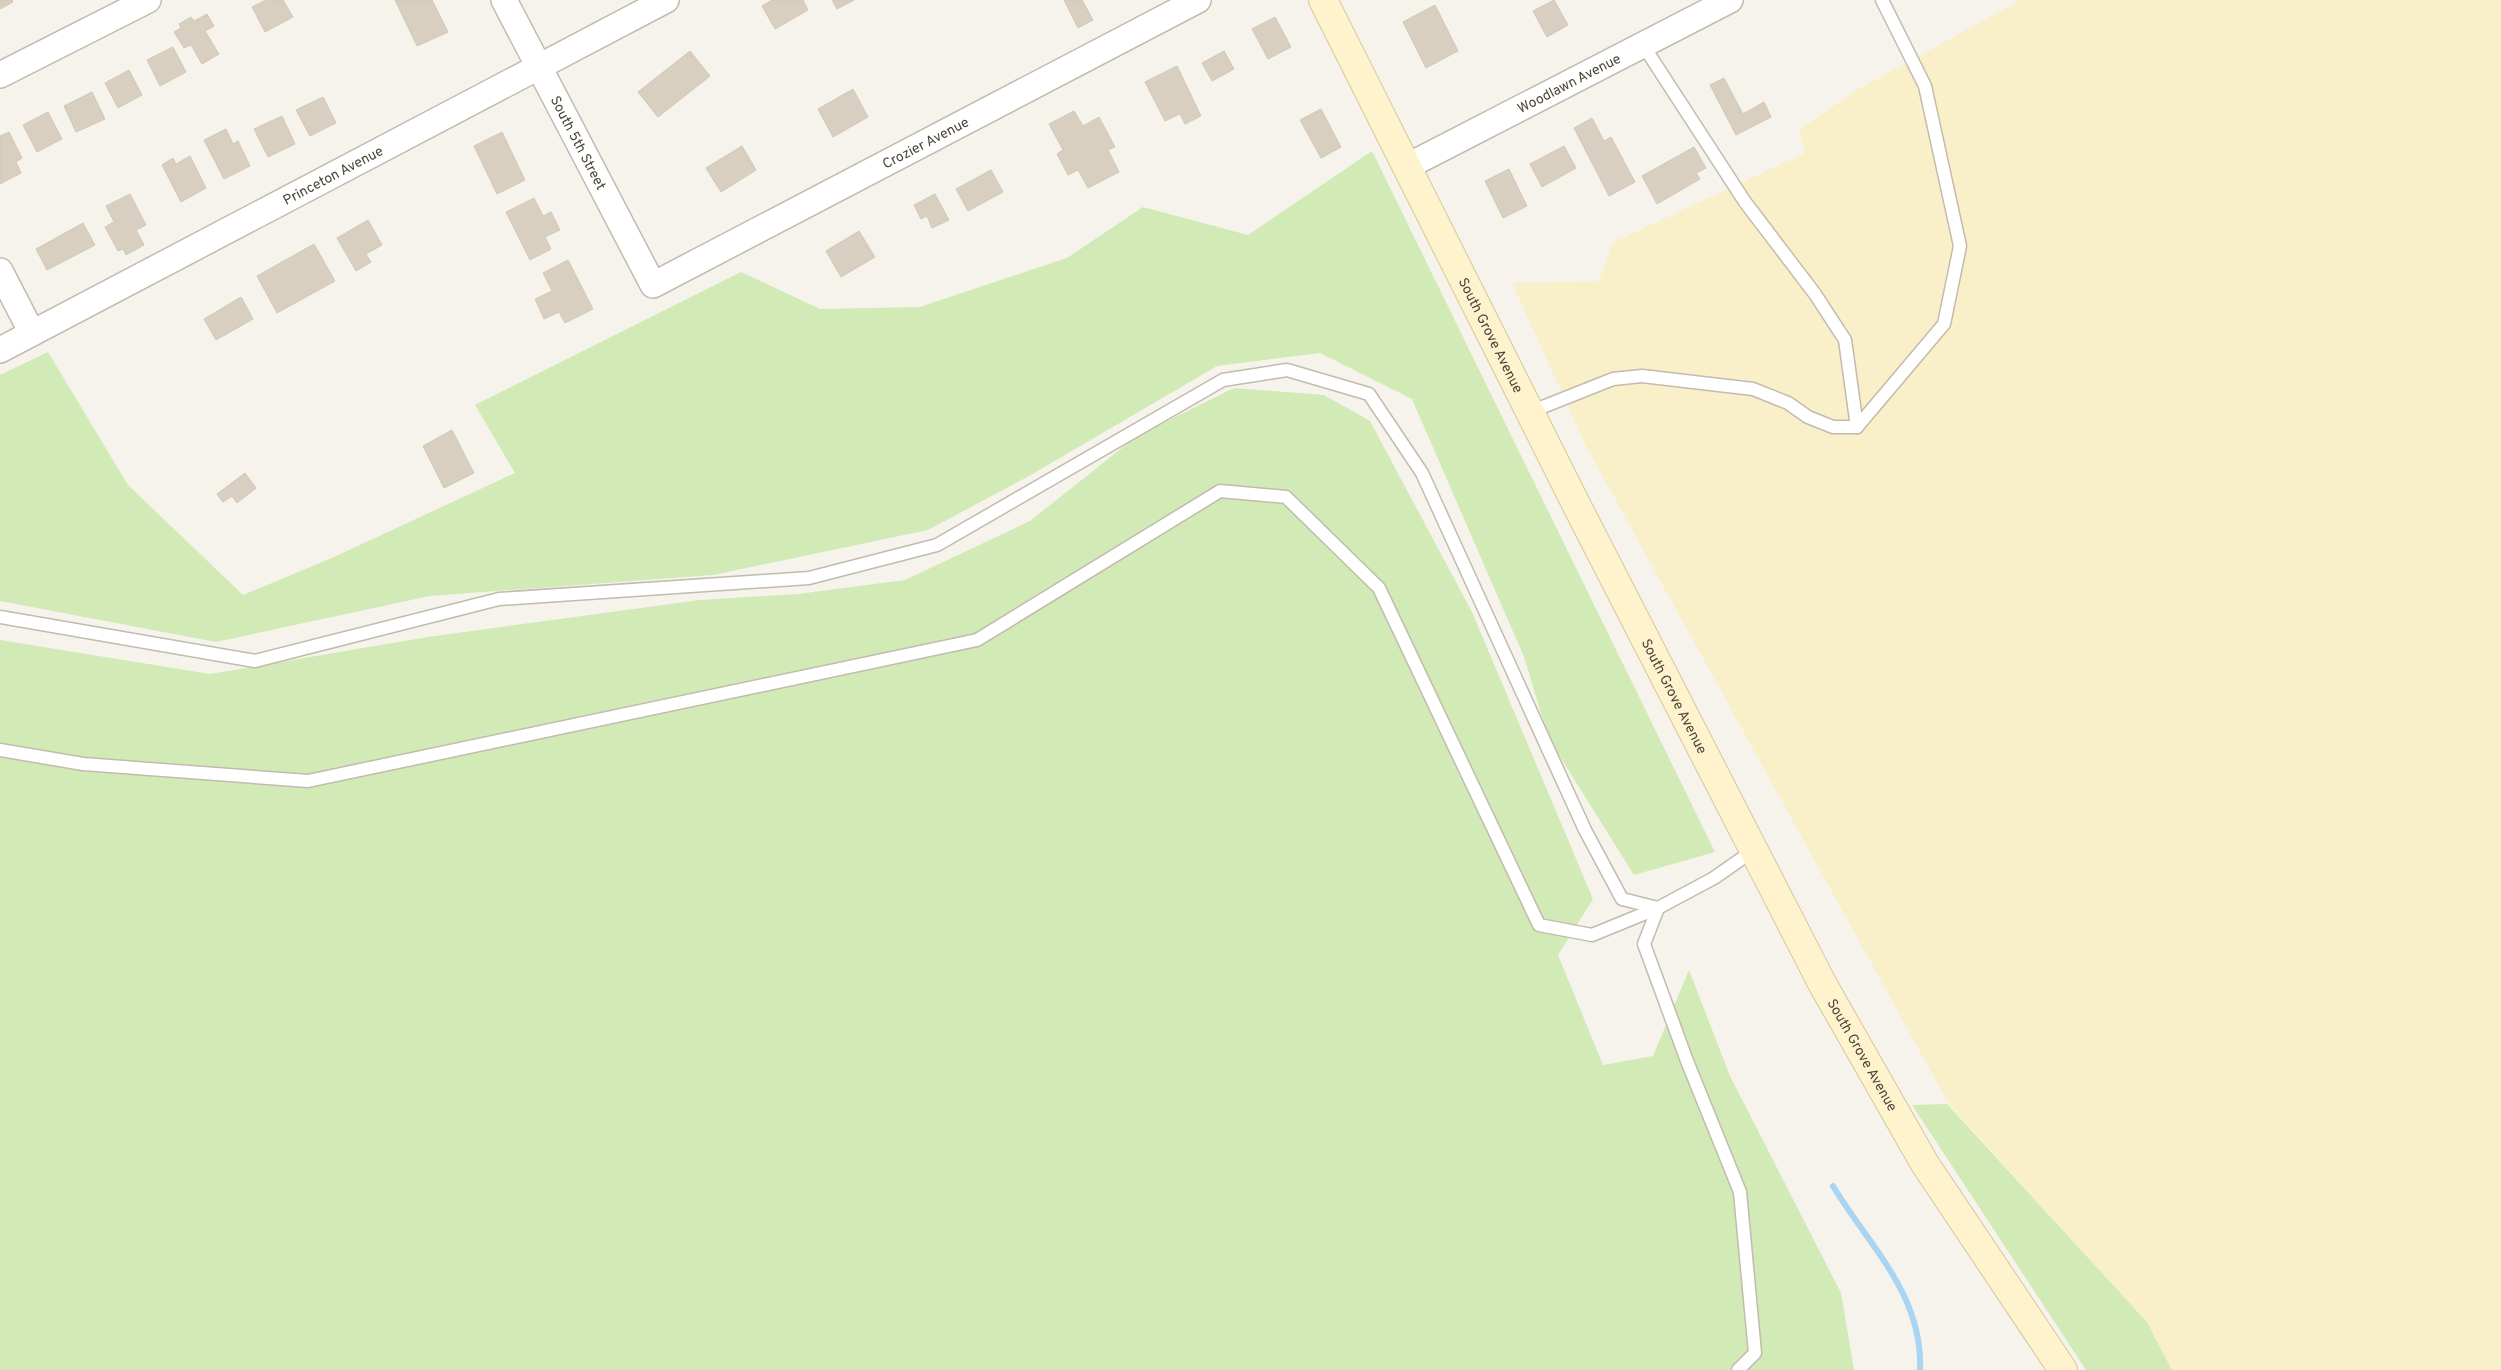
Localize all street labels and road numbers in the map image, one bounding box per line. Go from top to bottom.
street label: Woodlawn Avenue [1515,51,1624,118]
street label: South 5th Street [546,94,609,193]
street label: Crozier Avenue [880,114,972,173]
street label: Princeton Avenue [281,143,387,210]
street label: South Grove Avenue [1454,275,1526,396]
street label: South Grove Avenue [1637,637,1710,757]
street label: South Grove Avenue [1823,996,1900,1115]

